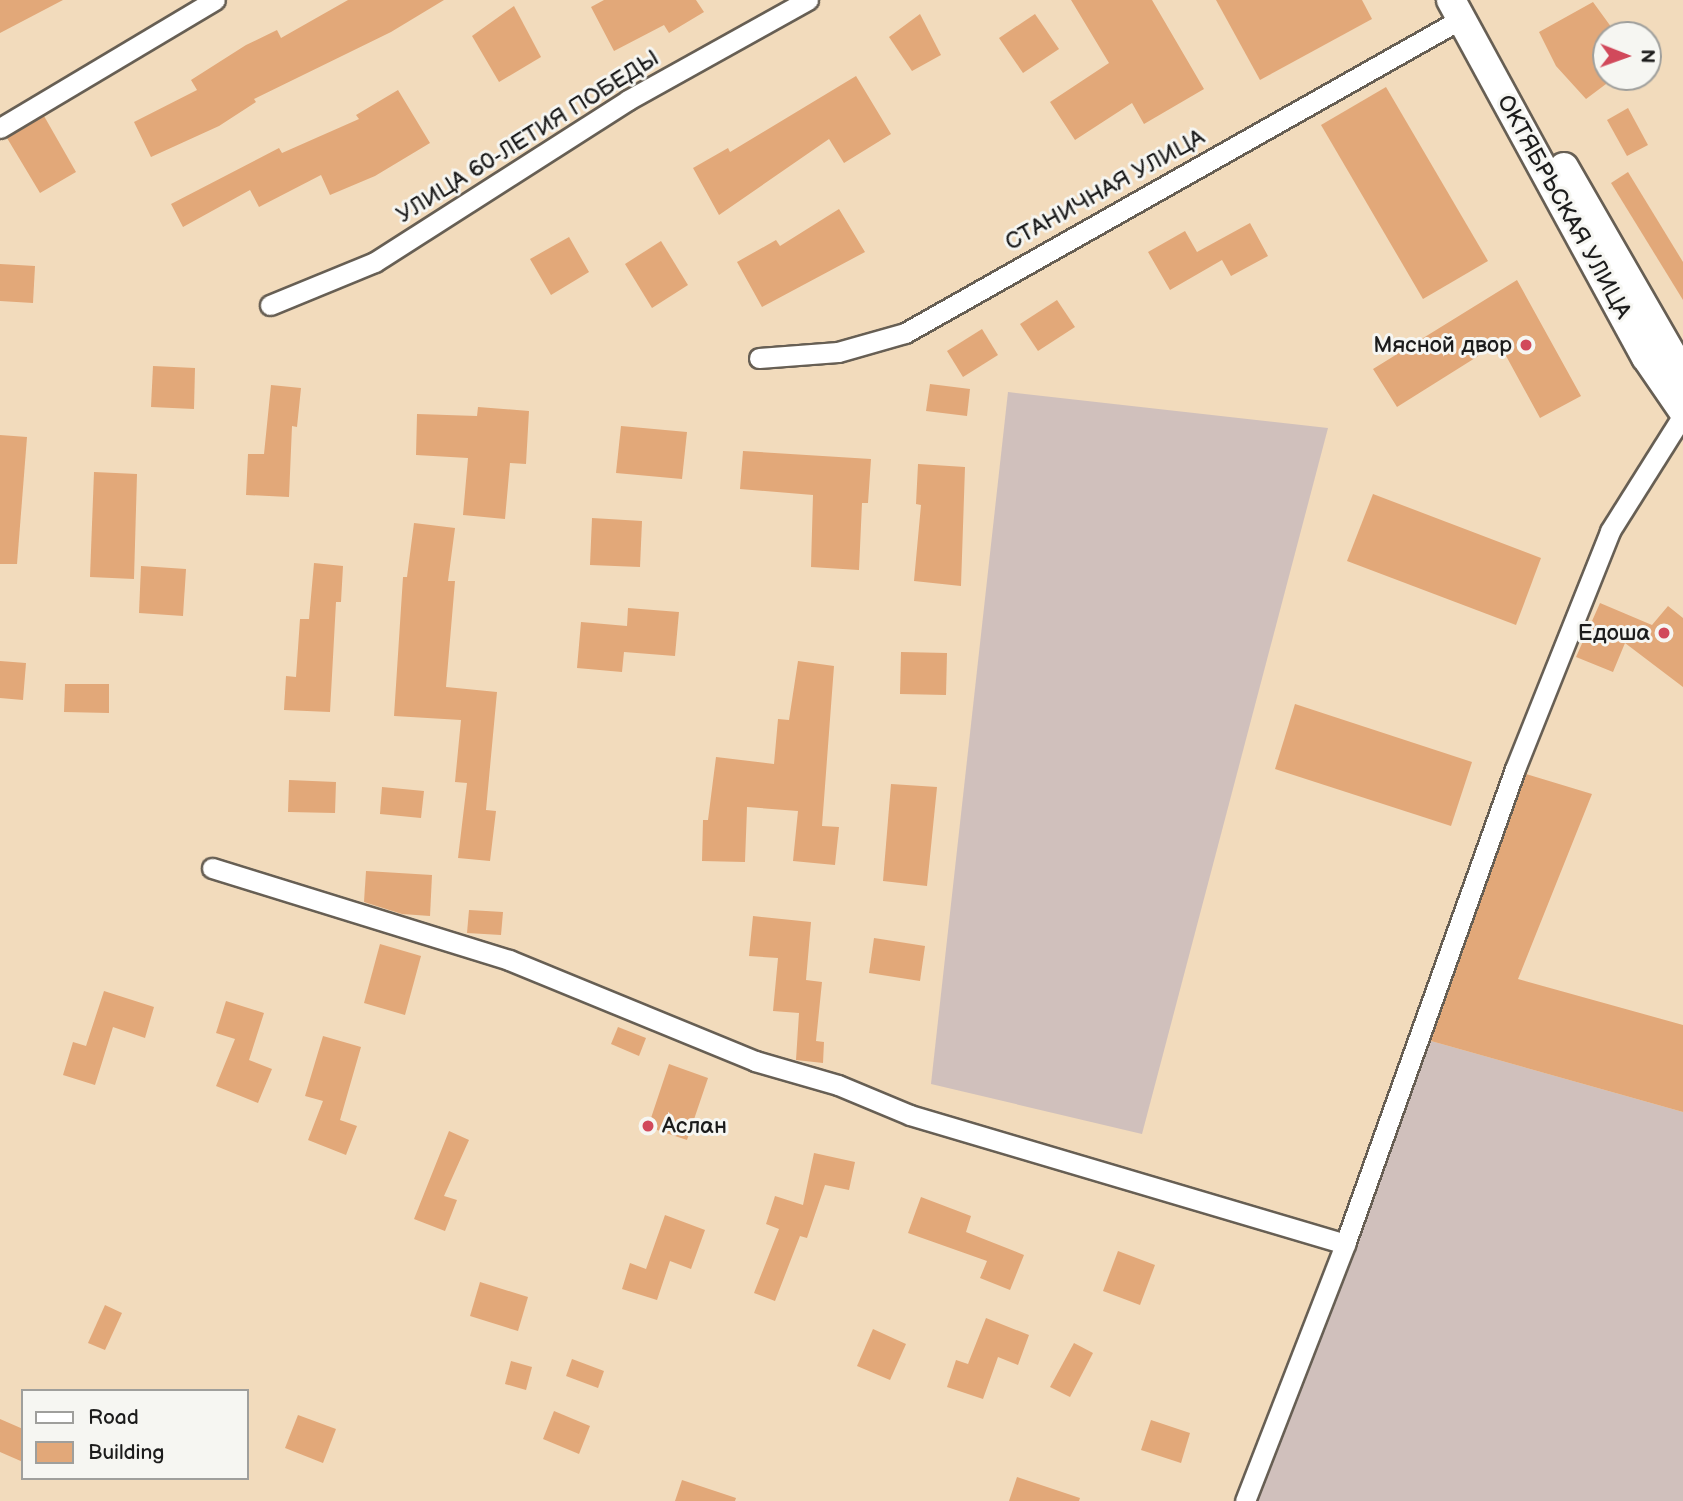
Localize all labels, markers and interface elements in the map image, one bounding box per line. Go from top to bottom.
north arrow [1592,21,1662,91]
street label: УЛИЦА 60-ЛЕТИЯ ПОБЕДЫ [392,45,664,229]
text: N [1635,49,1658,64]
street label: ОКТЯБРЬСКАЯ УЛИЦА [1491,90,1637,324]
street label: СТАНИЧНАЯ УЛИЦА [1000,124,1210,256]
place label: Мясной двор [1373,331,1512,359]
marker: Мясной двор [1518,337,1534,353]
place label: Едоша [1578,619,1650,647]
marker: Едоша [1656,625,1672,641]
place label: Аслан [662,1112,727,1140]
marker: Аслан [640,1118,656,1134]
legend [21,1389,248,1480]
text: Road [88,1405,139,1430]
text: Building [88,1440,164,1465]

